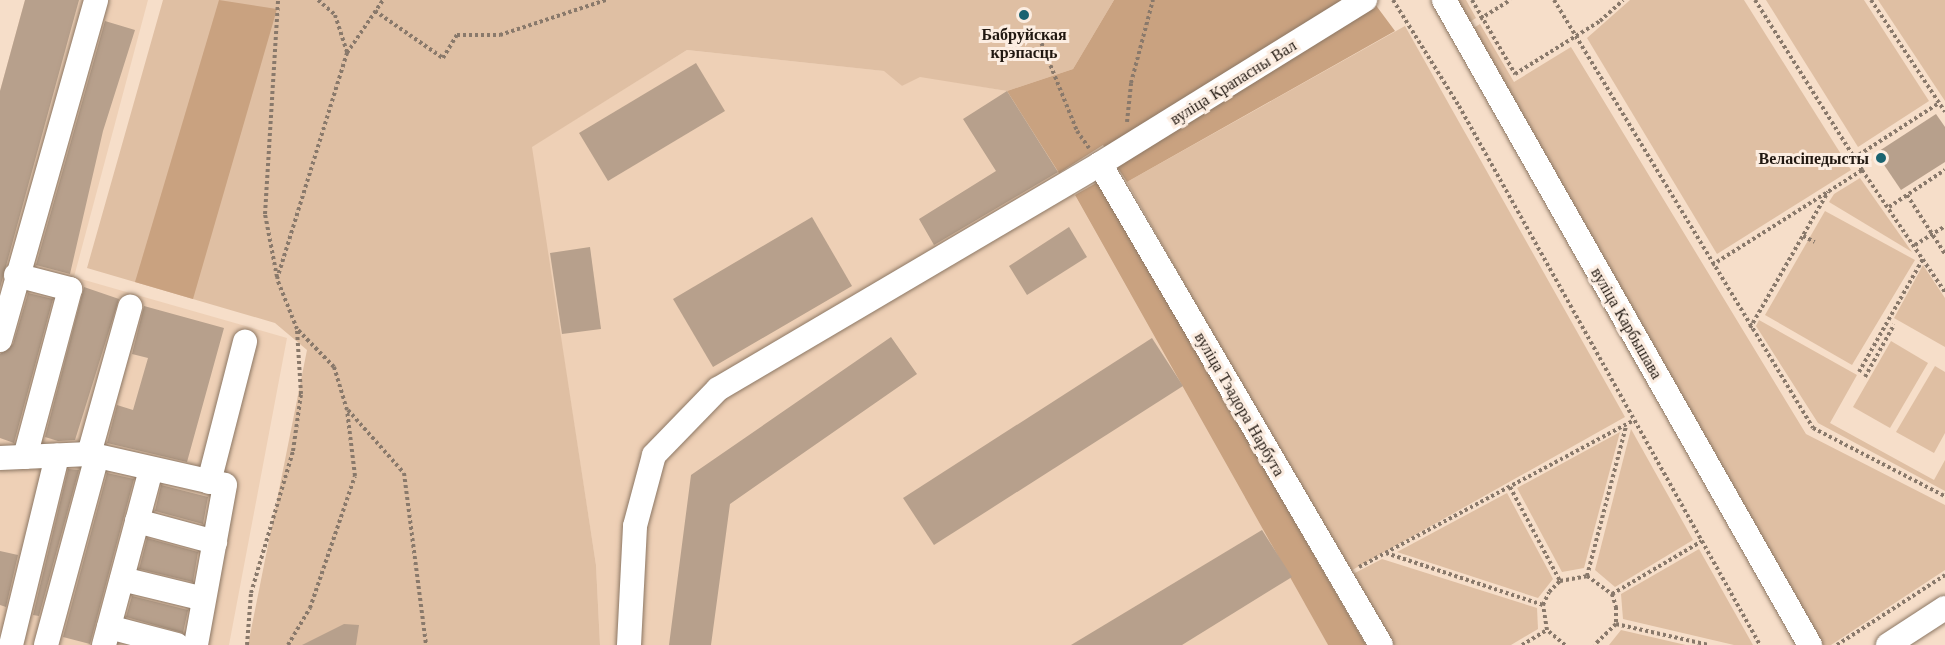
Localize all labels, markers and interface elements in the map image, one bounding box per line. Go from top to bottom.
marker: Бабруйская крэпасць [1017,8,1031,22]
place label: Бабруйская крэпасць [981,24,1067,62]
street label: вуліца Крапасны Вал [1166,35,1300,129]
place label: Веласіпедысты [1759,148,1869,168]
marker: Веласіпедысты [1874,151,1888,165]
street label: вуліца Карбышава [1587,264,1667,382]
street label: вуліца Тэадора Нарбута [1191,329,1289,479]

